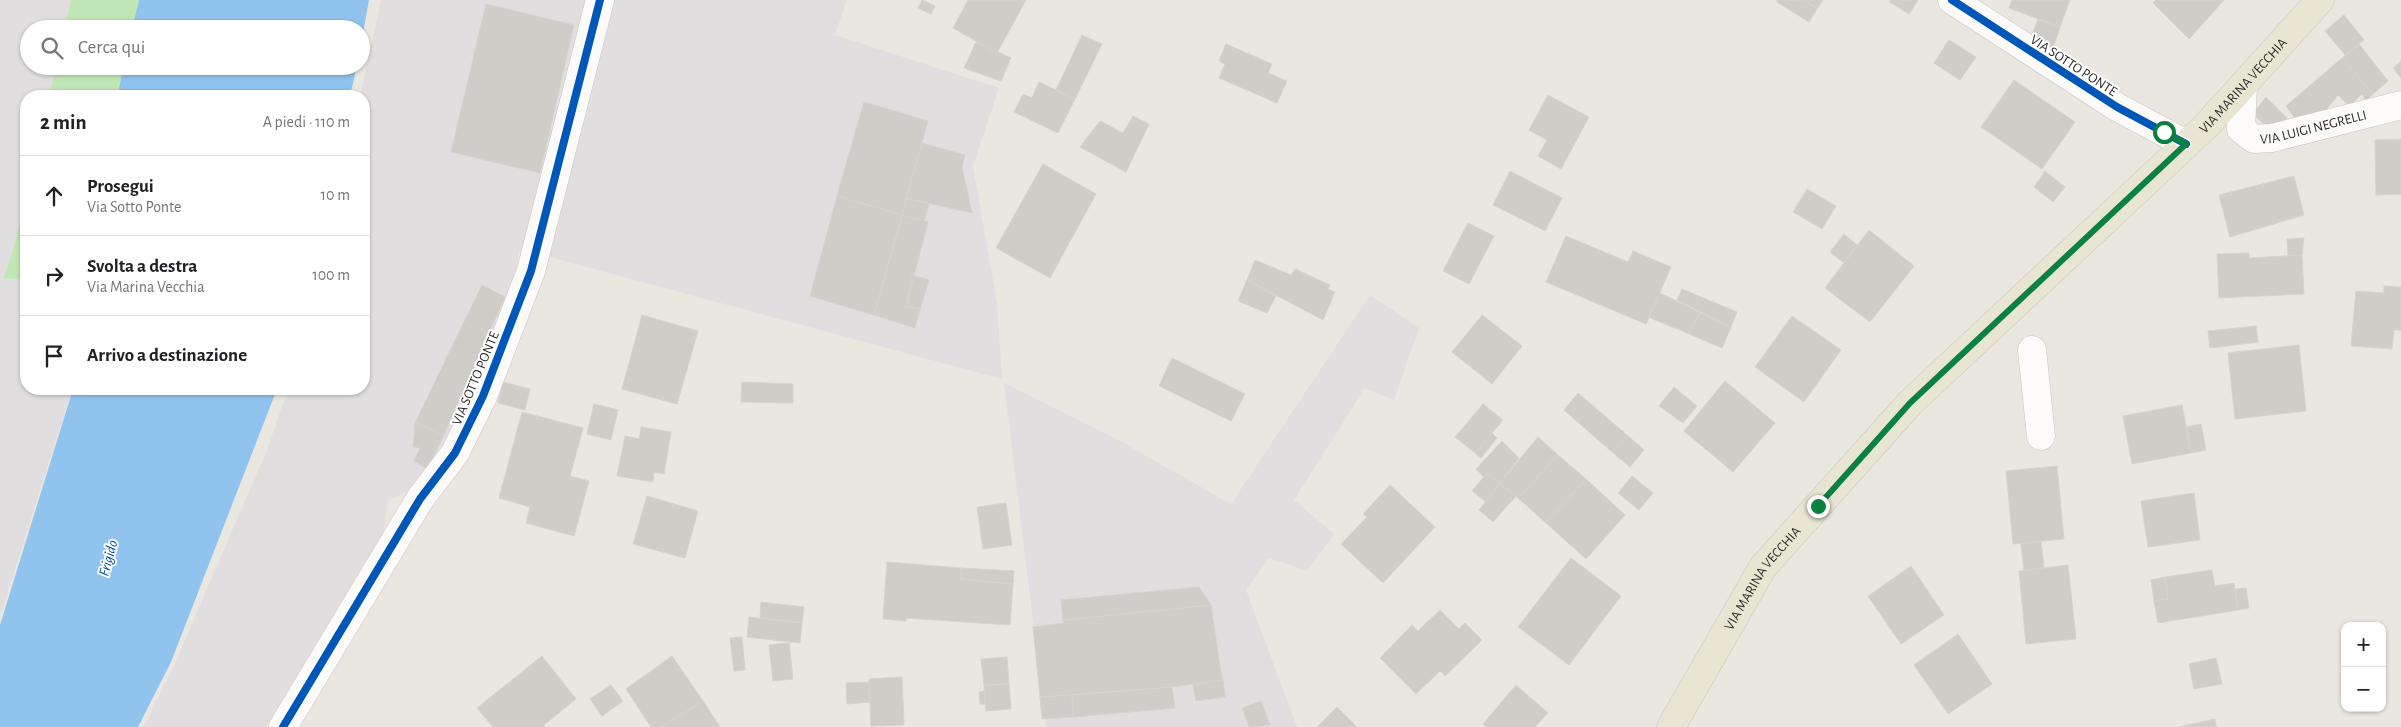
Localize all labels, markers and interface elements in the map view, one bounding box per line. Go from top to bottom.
search box [20,20,370,75]
street label: VIA SOTTO PONTE [2027,33,2120,99]
icon: search [38,34,66,62]
street label: VIA MARINA VECCHIA [2197,36,2290,136]
text: Cerca qui [78,38,145,57]
street label: VIA LUIGI NEGRELLI [2260,108,2368,147]
text: 2 min [40,112,87,133]
text: A piedi · 110 m [263,114,350,130]
route start [2153,121,2176,144]
text: Prosegui [87,177,154,196]
icon: ahead [40,182,68,210]
text: 10 m [321,187,350,203]
text: Via Sotto Ponte [87,199,181,215]
text: Svolta a destra [87,257,197,276]
icon: right [40,262,68,290]
text: 100 m [312,267,350,283]
text: Via Marina Vecchia [87,279,205,295]
street label: VIA SOTTO PONTE [450,329,502,427]
icon: arrive [40,342,68,370]
text: Arrivo a destinazione [87,346,247,365]
route end [1807,495,1830,518]
street label: VIA MARINA VECCHIA [1722,524,1804,633]
water label: Frigido [96,538,120,578]
map controls [2341,622,2386,712]
button: + [2341,622,2386,667]
button: − [2341,667,2386,712]

